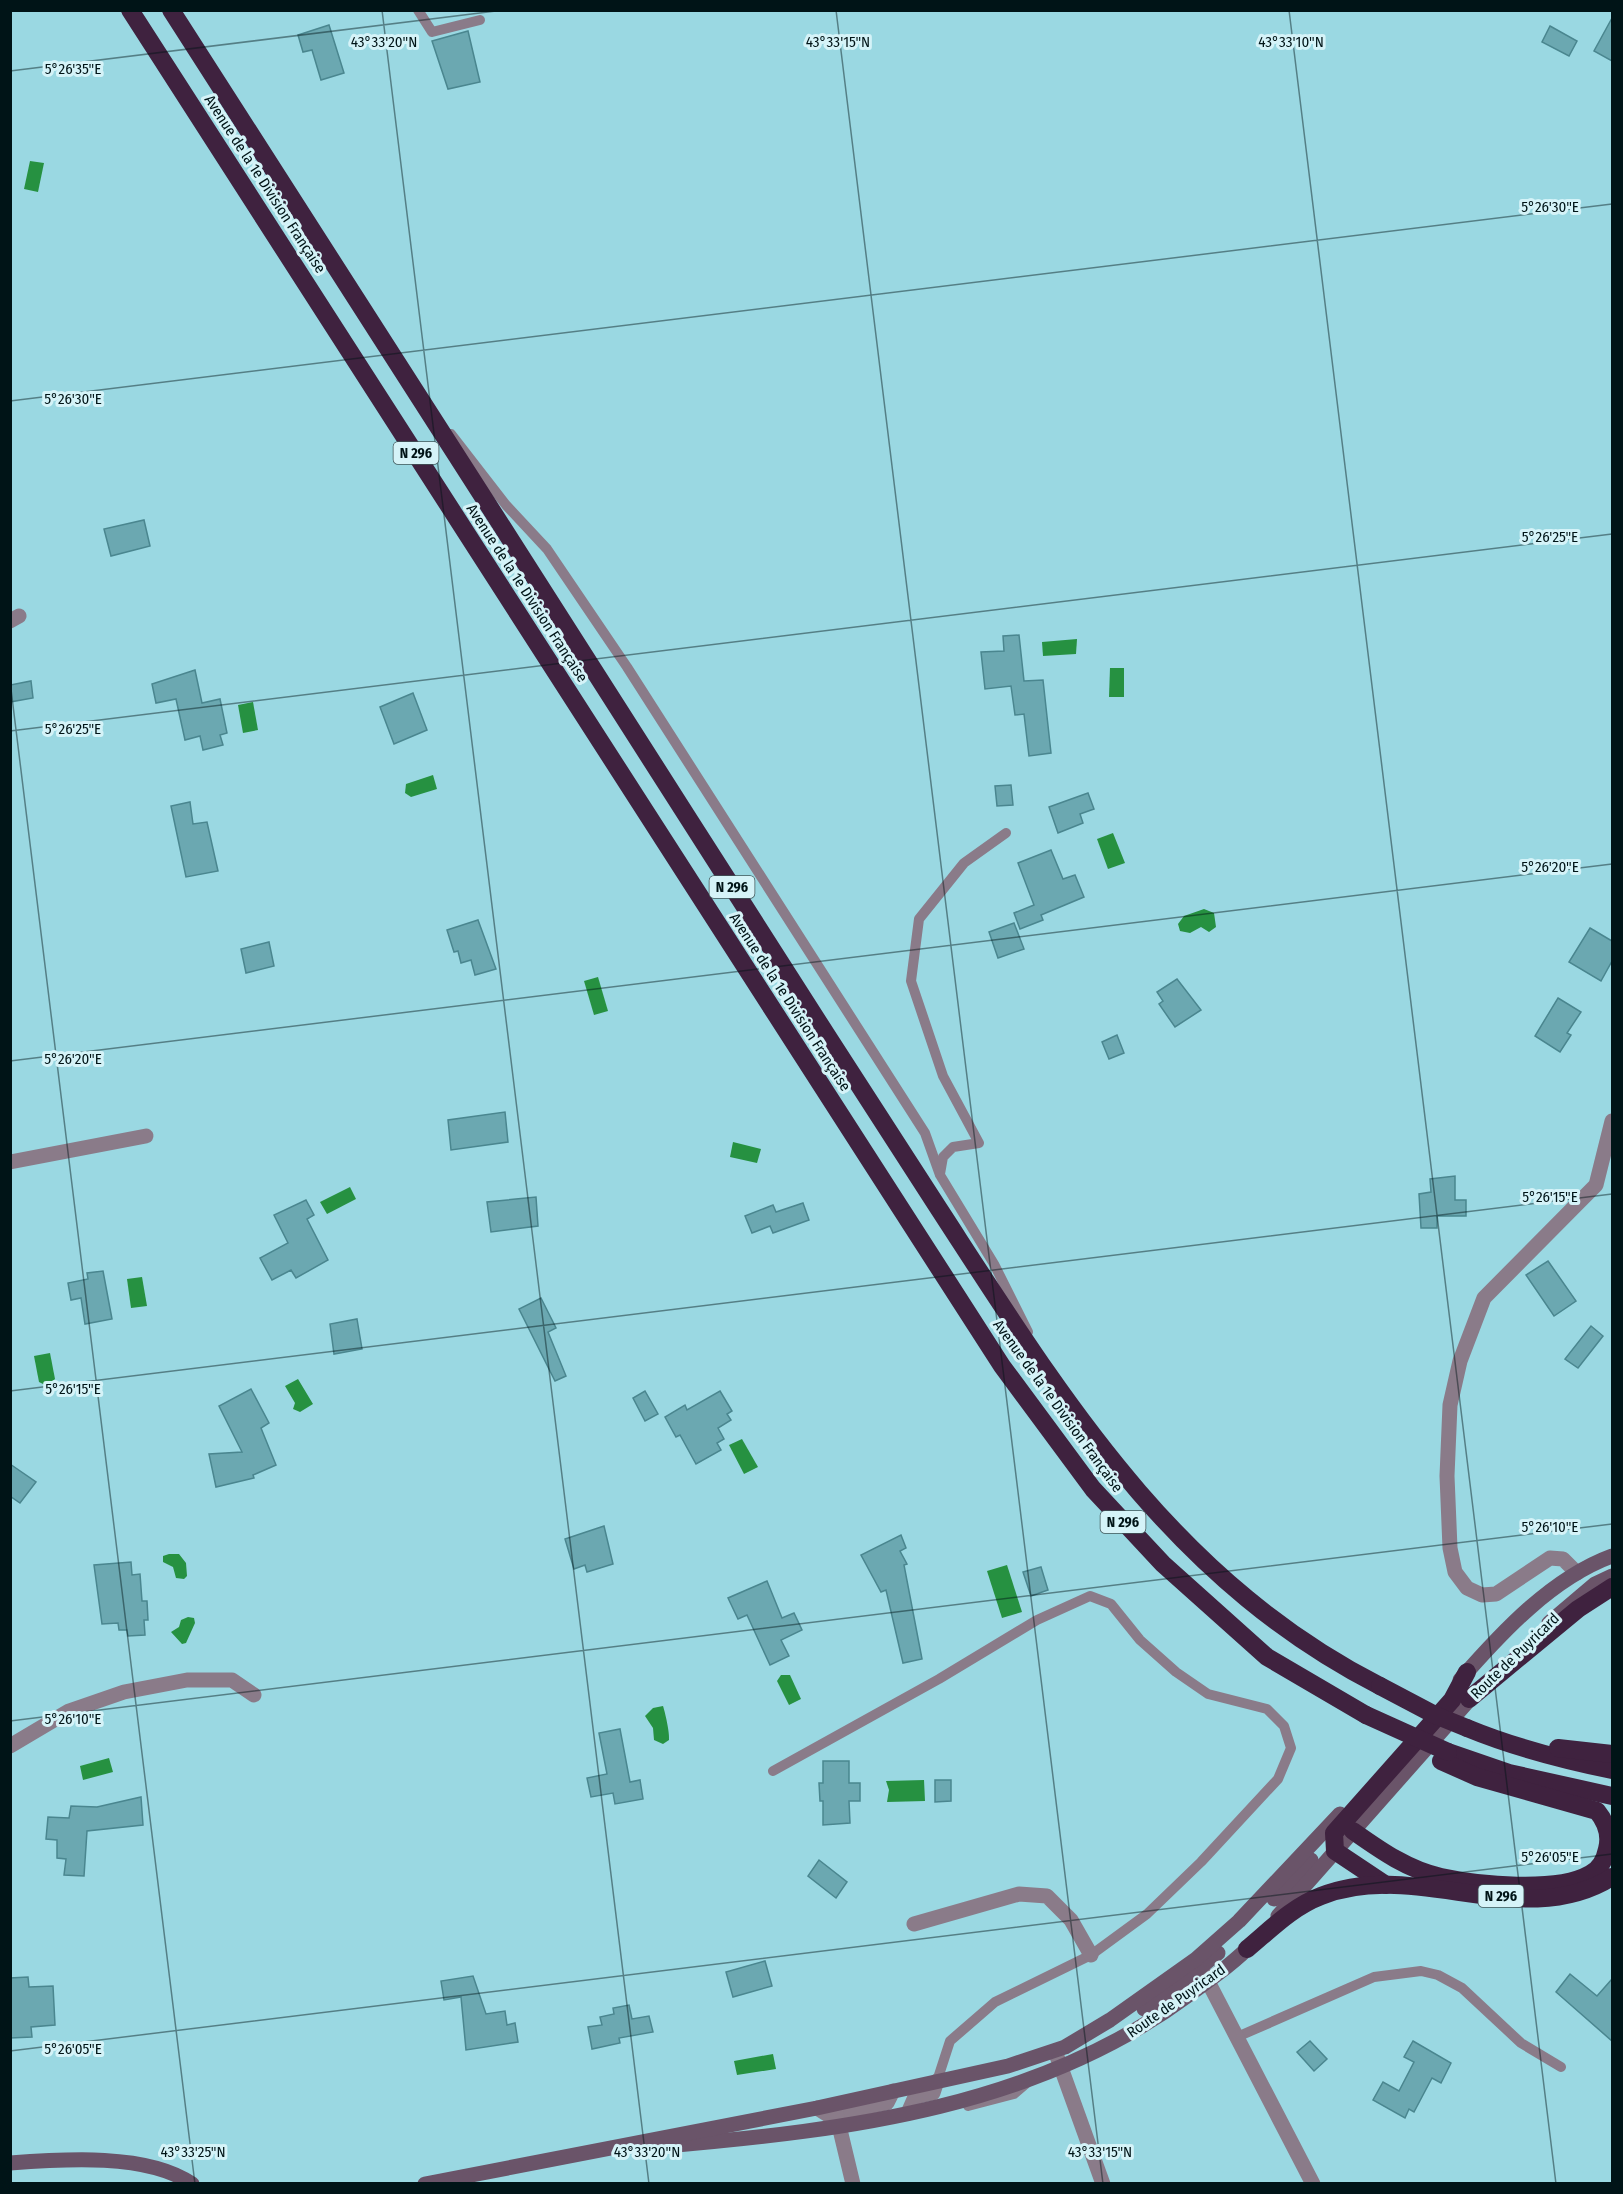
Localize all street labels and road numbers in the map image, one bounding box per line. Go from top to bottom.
street label: Avenue de la 1e Division Française [201,92,329,276]
road number: N 296 [394,442,438,464]
street label: Avenue de la 1e Division Française [463,501,591,685]
road number: N 296 [710,876,754,898]
street label: Avenue de la 1e Division Française [726,910,854,1094]
street label: Avenue de la 1e Division Française [989,1316,1127,1496]
road number: N 296 [1100,1511,1146,1533]
street label: Route de Puyricard [1467,1609,1563,1703]
road number: N 296 [1478,1885,1524,1907]
street label: Route de Puyricard [1123,1960,1229,2042]

